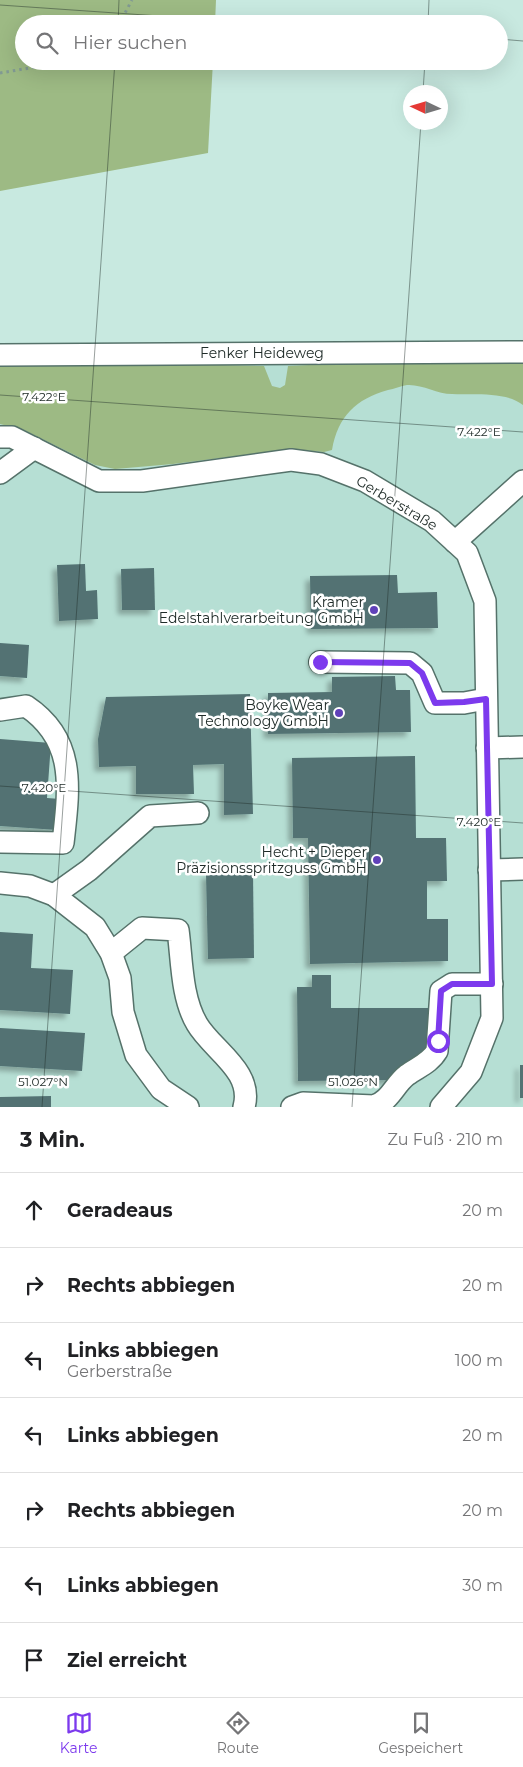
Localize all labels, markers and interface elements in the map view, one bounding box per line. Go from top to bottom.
search box [15,15,508,70]
icon: search [33,29,61,57]
text: Hier suchen [73,31,187,54]
north arrow [403,85,448,130]
street label: Fenker Heideweg [200,344,324,362]
text: 7.422°E [22,389,66,404]
text: 7.422°E [457,424,501,439]
street label: Gerberstraße [353,472,441,534]
place label: Kramer Edelstahlverarbeitung GmbH [159,593,364,627]
marker: Kramer Edelstahlverarbeitung GmbH [368,604,380,616]
route end [309,651,332,674]
place label: Boyke Wear Technology GmbH [198,696,329,730]
marker: Boyke Wear Technology GmbH [333,707,345,719]
text: 7.420°E [22,780,66,795]
text: 7.420°E [457,814,501,829]
place label: Hecht + Dieper Präzisionsspritzguss GmbH [176,843,367,877]
marker: Hecht + Dieper Präzisionsspritzguss GmbH [371,854,383,866]
route start [427,1030,450,1053]
text: 51.027°N [18,1074,68,1089]
text: 51.026°N [328,1074,378,1089]
text: 3 Min. [20,1127,85,1152]
text: Zu Fuß · 210 m [387,1130,503,1149]
icon: ahead [20,1196,48,1224]
text: Geradeaus [67,1199,173,1222]
text: 20 m [462,1201,503,1220]
icon: right [20,1271,48,1299]
text: Rechts abbiegen [67,1274,235,1297]
text: 20 m [462,1276,503,1295]
text: Links abbiegen [67,1339,219,1362]
icon: left [20,1346,48,1374]
text: 100 m [455,1351,503,1370]
text: Gerberstraße [67,1362,172,1381]
icon: left [20,1421,48,1449]
text: Links abbiegen [67,1424,219,1447]
text: 20 m [462,1426,503,1445]
icon: right [20,1496,48,1524]
text: Rechts abbiegen [67,1499,235,1522]
text: 20 m [462,1501,503,1520]
icon: left [20,1571,48,1599]
text: Links abbiegen [67,1574,219,1597]
text: 30 m [462,1576,503,1595]
icon: arrive [20,1646,48,1674]
text: Ziel erreicht [67,1649,187,1672]
tab: Karte [60,1709,97,1757]
tab: Route [217,1709,259,1757]
tab: Gespeichert [378,1709,463,1757]

